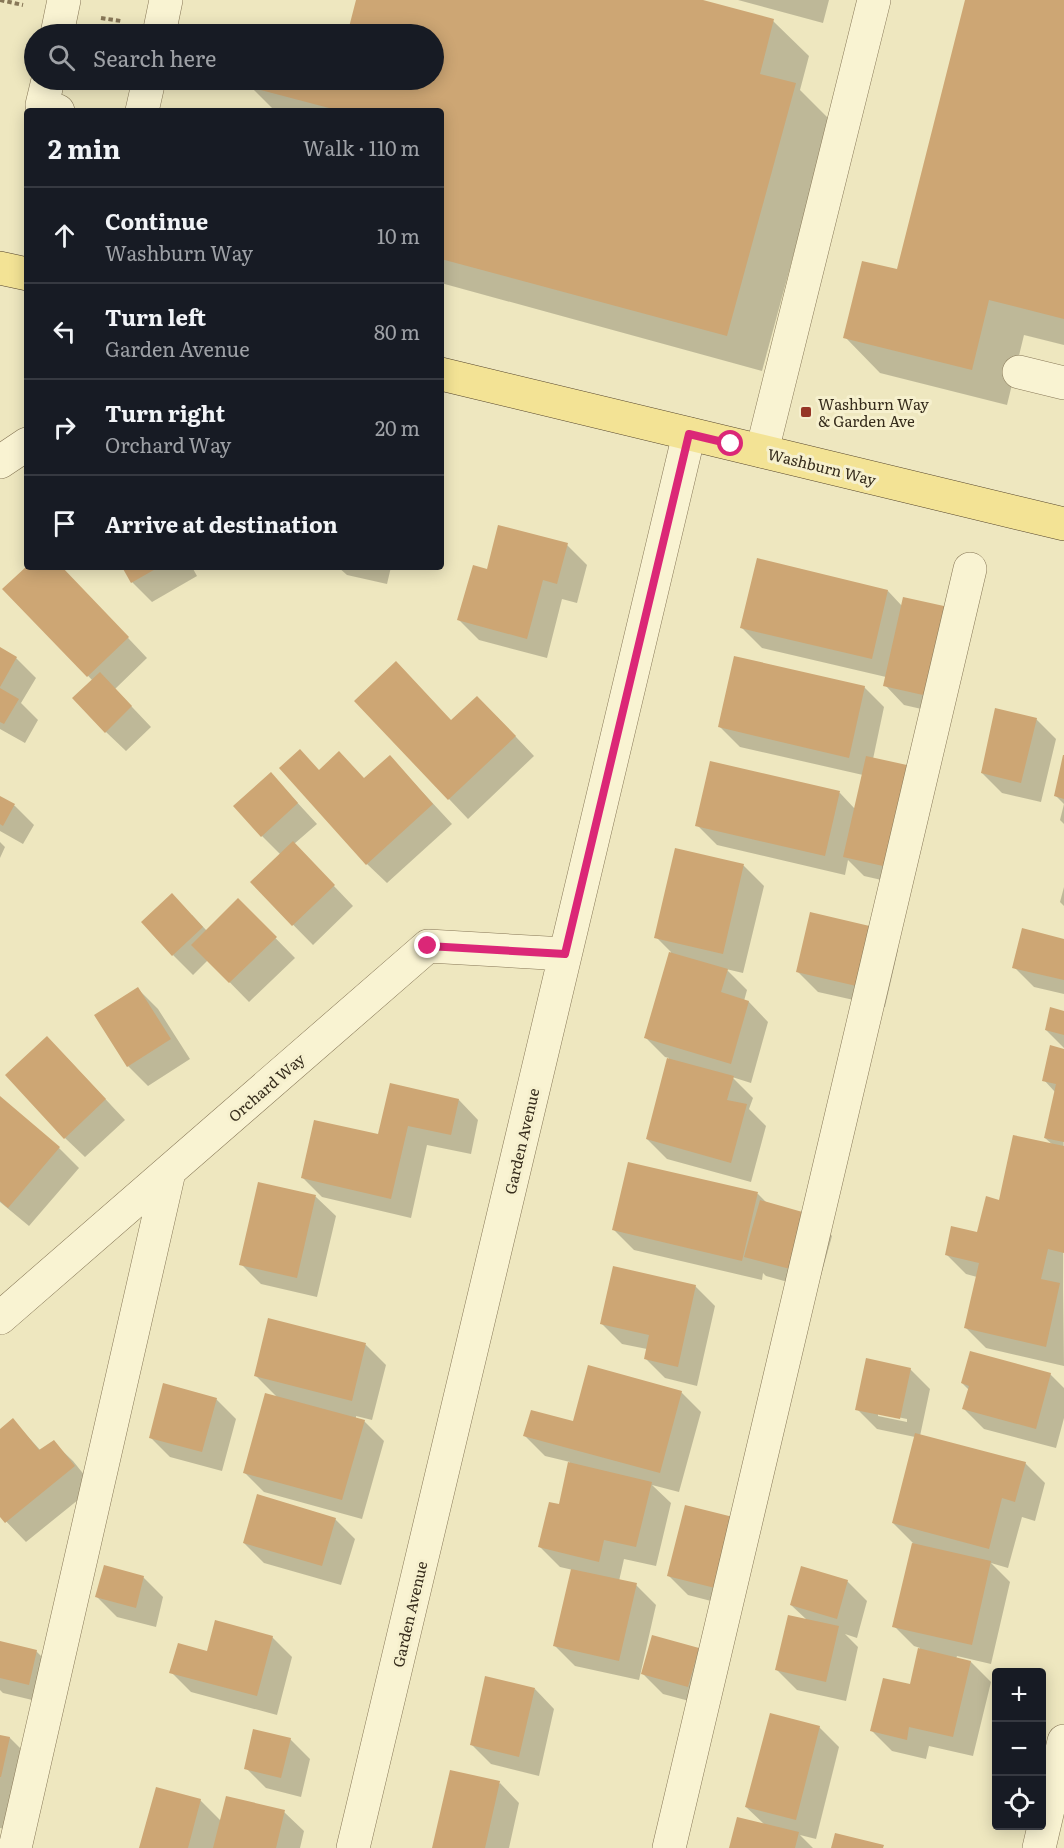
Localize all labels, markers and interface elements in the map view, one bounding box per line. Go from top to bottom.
search box [24,24,444,90]
icon: search [45,41,78,74]
text: Search here [93,41,216,74]
text: 2 min [48,128,121,167]
text: Walk · 110 m [303,132,420,162]
text: Continue [105,204,208,237]
icon: ahead [48,219,81,252]
text: 10 m [377,220,420,250]
text: Washburn Way [105,237,253,267]
text: Turn left [105,300,206,333]
icon: left [48,315,81,348]
text: 80 m [374,316,420,346]
text: Garden Avenue [105,333,250,363]
place label: Washburn Way & Garden Ave [818,392,929,432]
text: Turn right [105,396,225,429]
marker: Washburn Way & Garden Ave [799,405,813,419]
icon: right [48,411,81,444]
text: 20 m [375,412,420,442]
text: Orchard Way [105,429,231,459]
route start [717,430,743,456]
street label: Washburn Way [765,441,879,491]
icon: arrive [48,507,81,540]
text: Arrive at destination [105,507,338,540]
route end [414,932,440,958]
street label: Orchard Way [223,1047,310,1127]
street label: Garden Avenue [498,1085,544,1196]
street label: Garden Avenue [386,1558,432,1669]
map controls [992,1668,1046,1830]
button: + [992,1668,1046,1722]
button: − [992,1722,1046,1776]
button: locate [992,1776,1046,1830]

